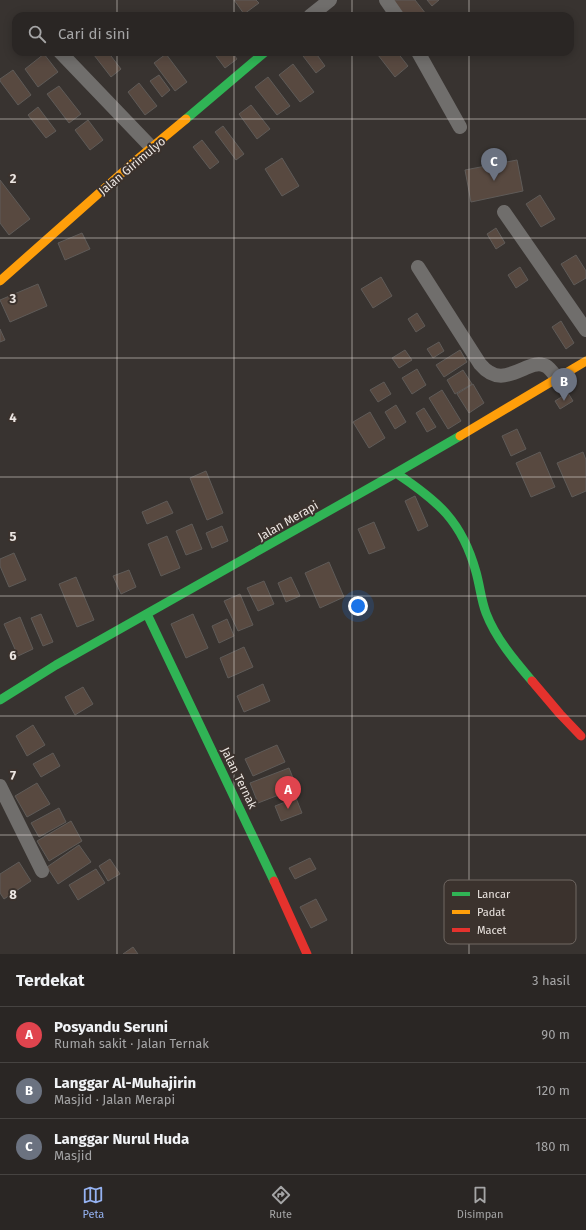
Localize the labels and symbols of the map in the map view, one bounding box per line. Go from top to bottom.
street label: Jalan Girimulyo [96,134,168,198]
pin: C [481,148,507,181]
text: 2 [10,171,17,186]
text: 3 [9,291,17,306]
pin: B [551,368,577,401]
text: 4 [9,410,17,425]
street label: Jalan Merapi [255,498,321,544]
text: 5 [10,529,17,544]
your location [348,596,368,616]
text: 6 [9,648,17,663]
street label: Jalan Ternak [218,745,260,812]
text: 7 [10,768,16,783]
pin: A [275,776,301,809]
legend [444,880,576,944]
text: 8 [9,887,17,902]
text: Lancar [477,888,511,901]
text: Padat [477,906,505,919]
text: Macet [477,924,507,937]

